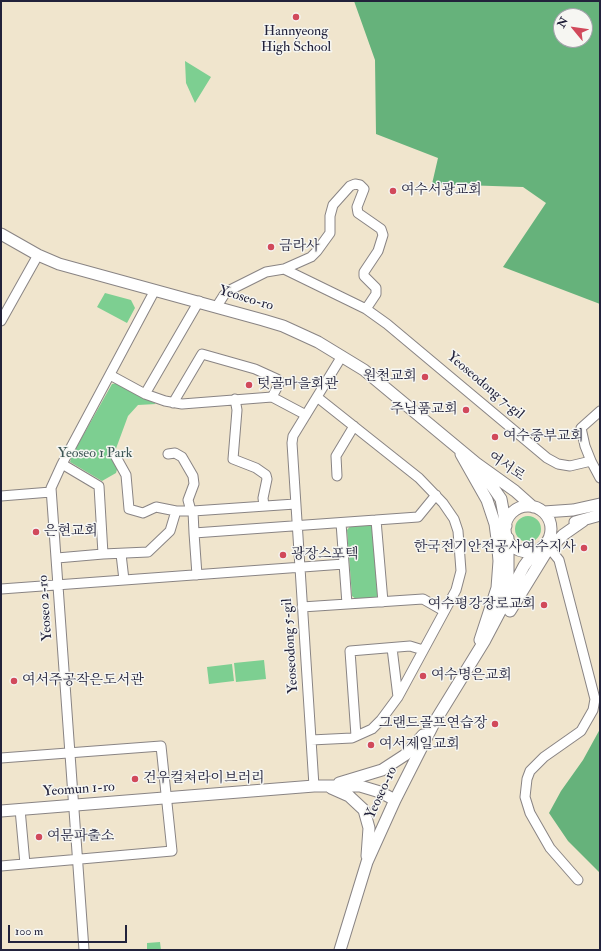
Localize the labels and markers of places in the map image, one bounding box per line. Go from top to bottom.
marker: Hannyeong High School [291,12,301,22]
place label: Hannyeong High School [261,24,331,56]
place label: 여수서광교회 [401,183,482,199]
marker: 여수서광교회 [388,186,398,196]
place label: 금라사 [279,239,320,255]
marker: 금라사 [266,242,276,252]
place label: 원천교회 [363,369,417,385]
marker: 원천교회 [420,372,430,382]
place label: 텃골마을회관 [257,377,338,393]
marker: 텃골마을회관 [244,380,254,390]
place label: 주님품교회 [390,402,458,418]
marker: 주님품교회 [461,405,471,415]
place label: 여수중부교회 [503,429,584,445]
marker: 여수중부교회 [490,432,500,442]
place label: 은현교회 [44,524,98,540]
marker: 은현교회 [31,527,41,537]
place label: 한국전기안전공사여수지사 [414,540,576,556]
marker: 한국전기안전공사여수지사 [579,543,589,553]
place label: 광장스포텍 [291,547,359,563]
marker: 광장스포텍 [278,550,288,560]
place label: 여수평강장로교회 [428,597,536,613]
marker: 여수평강장로교회 [539,600,549,610]
place label: 여수명은교회 [431,668,512,684]
marker: 여수명은교회 [418,671,428,681]
place label: 여서주공작은도서관 [22,673,144,689]
marker: 여서주공작은도서관 [9,676,19,686]
place label: 그랜드골프연습장 [379,716,487,732]
marker: 그랜드골프연습장 [490,719,500,729]
place label: 여서제일교회 [379,737,460,753]
marker: 여서제일교회 [366,740,376,750]
place label: 건우컬쳐라이브러리 [143,771,265,787]
marker: 건우컬쳐라이브러리 [130,774,140,784]
place label: 여문파출소 [47,829,115,845]
marker: 여문파출소 [34,832,44,842]

